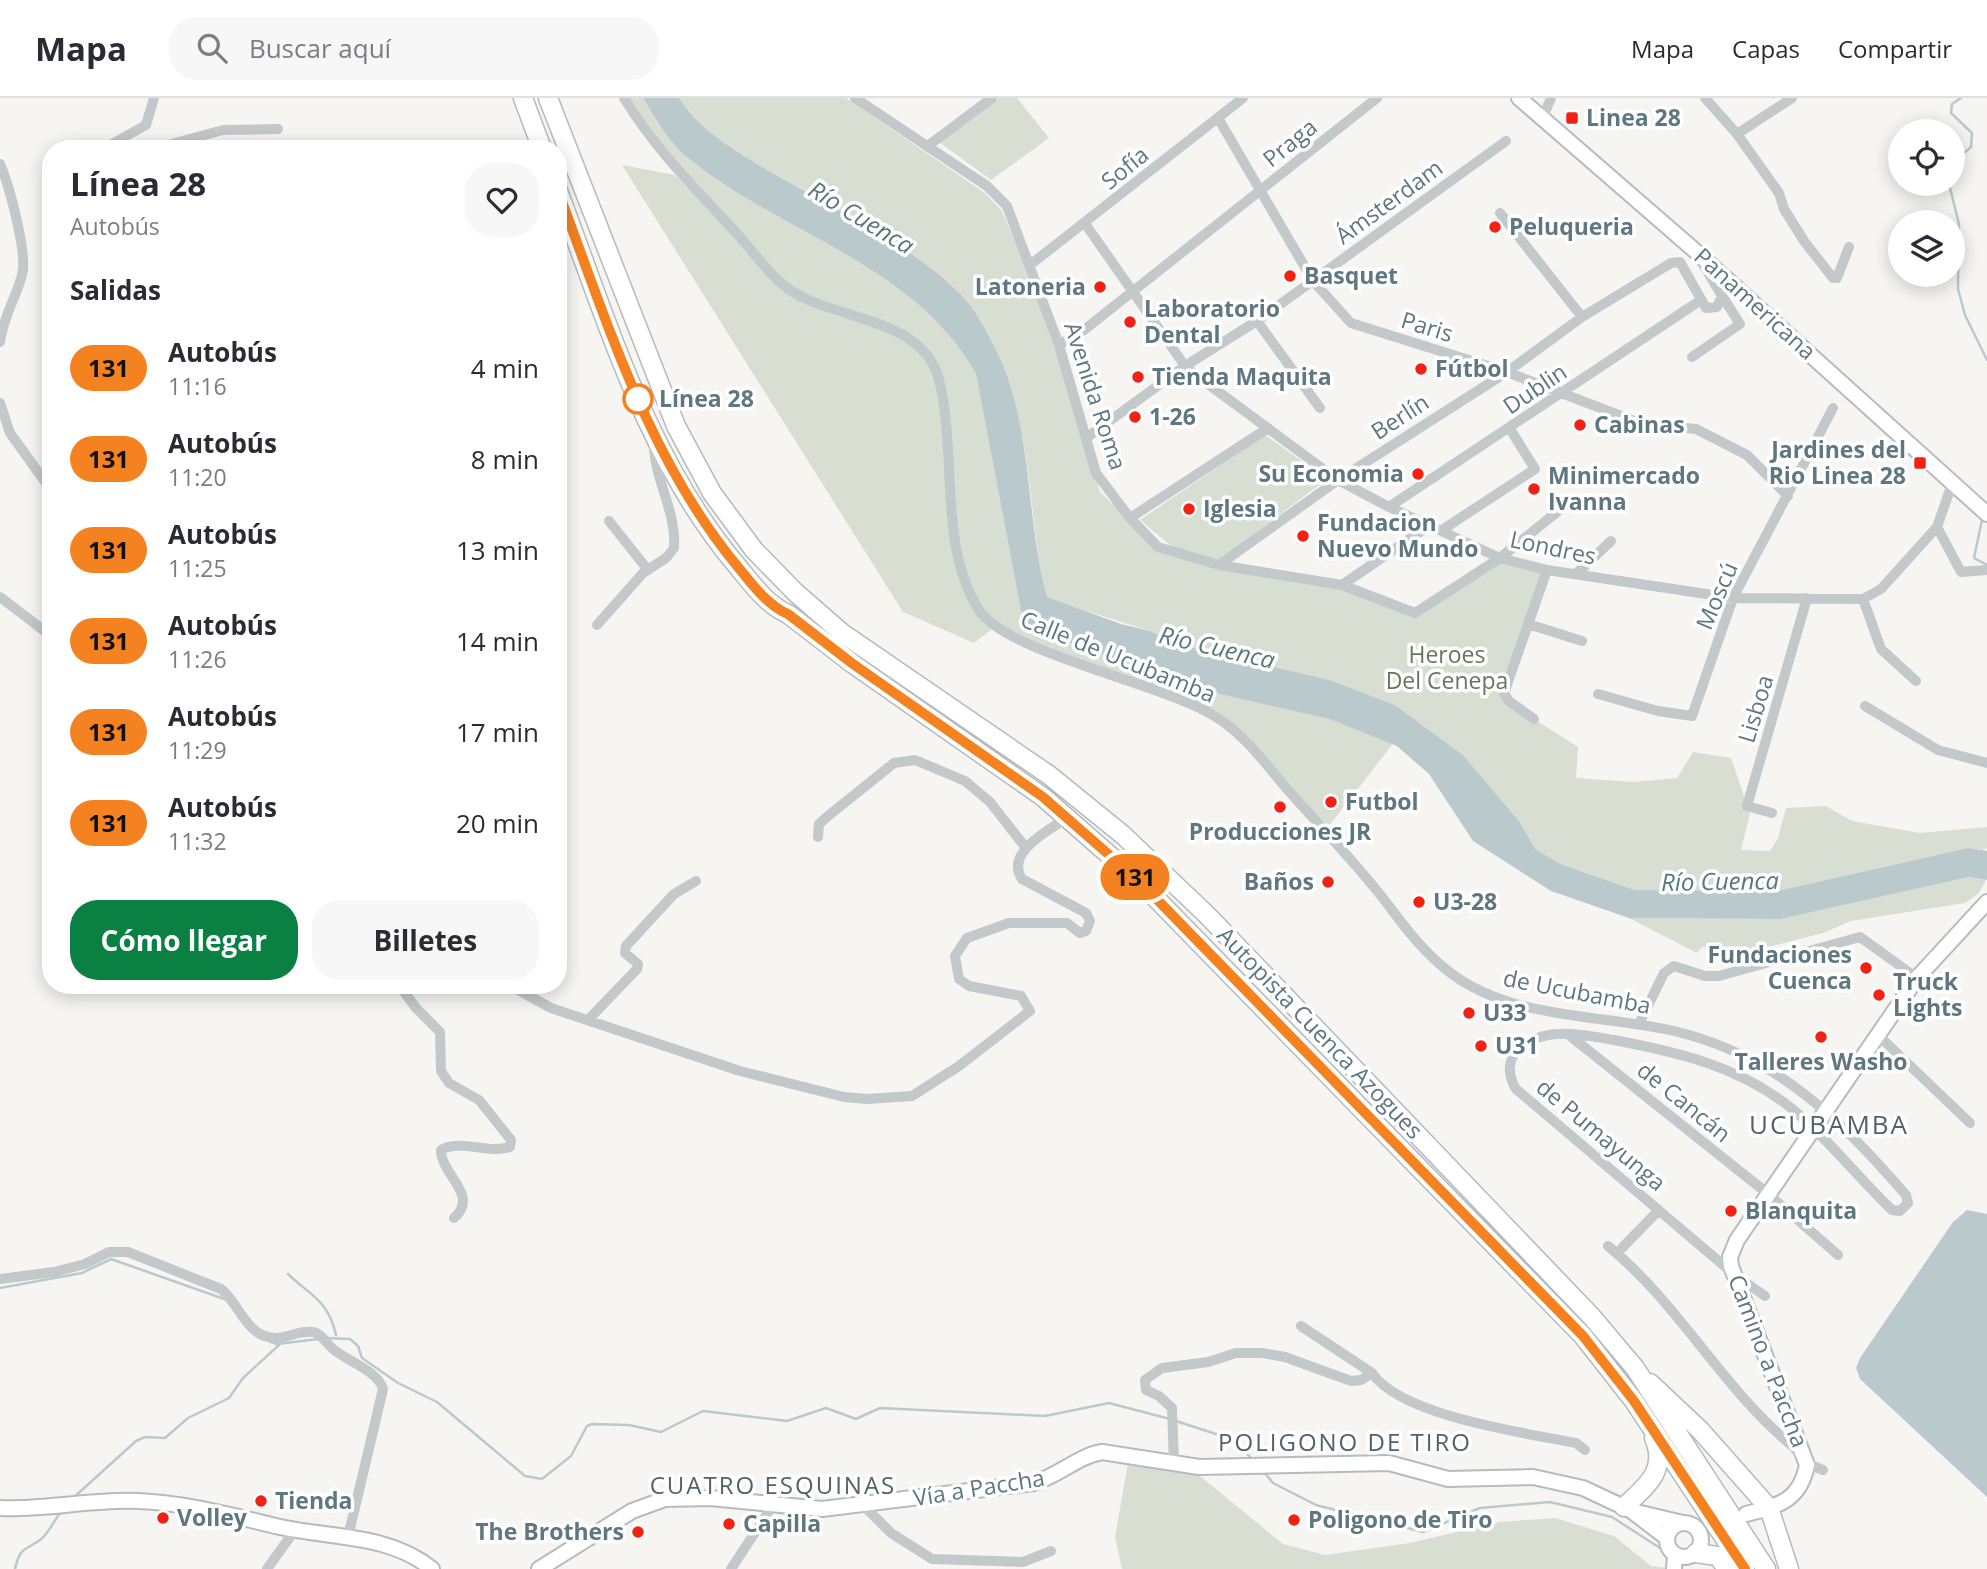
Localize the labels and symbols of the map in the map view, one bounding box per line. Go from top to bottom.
place label: Linea 28 [1586,101,1681,133]
marker: Linea 28 [1564,110,1580,126]
street label: Praga [1255,111,1323,174]
street label: Sofía [1094,138,1155,196]
street label: Ámsterdam [1328,151,1449,251]
water label: Río Cuenca [803,172,921,261]
place label: Peluqueria [1509,210,1634,242]
marker: Peluqueria [1487,219,1503,235]
street label: Panamericana [1688,240,1823,367]
place label: Basquet [1304,259,1398,291]
marker: Basquet [1282,268,1298,284]
place label: Latoneria [975,270,1086,302]
marker: Latoneria [1092,279,1108,295]
place label: Laboratorio Dental [1144,292,1280,350]
street label: Paris [1397,303,1457,349]
marker: Laboratorio Dental [1122,314,1138,330]
street label: Avenida Roma [1057,318,1135,474]
place label: Fútbol [1435,352,1509,384]
street label: Dublin [1496,355,1573,421]
place label: Tienda Maquita [1152,360,1332,392]
marker: Fútbol [1413,361,1429,377]
marker: Tienda Maquita [1130,369,1146,385]
place label: Línea 28 [659,382,754,414]
marker: Línea 28 [623,384,653,414]
street label: Berlín [1364,386,1435,447]
place label: 1-26 [1149,400,1196,432]
place label: Cabinas [1594,408,1685,440]
marker: 1-26 [1127,409,1143,425]
marker: Cabinas [1572,417,1588,433]
place label: Jardines del Rio Linea 28 [1769,433,1906,491]
marker: Jardines del Rio Linea 28 [1912,455,1928,471]
place label: Su Economia [1258,457,1404,489]
place label: Minimercado Ivanna [1548,459,1700,517]
marker: Su Economia [1410,466,1426,482]
marker: Minimercado Ivanna [1526,481,1542,497]
place label: Iglesia [1203,492,1277,524]
marker: Iglesia [1181,501,1197,517]
place label: Fundacion Nuevo Mundo [1317,506,1478,564]
street label: Londres [1507,522,1599,572]
marker: Fundacion Nuevo Mundo [1295,528,1311,544]
street label: Moscú [1688,557,1745,634]
street label: Calle de Ucubamba [1016,602,1221,710]
water label: Río Cuenca [1156,617,1279,676]
park label: Heroes Del Cenepa [1386,638,1508,696]
street label: Lisboa [1730,671,1780,747]
place label: Futbol [1345,785,1419,817]
marker: Futbol [1323,794,1339,810]
marker: Producciones JR [1272,799,1288,815]
place label: Producciones JR [1189,815,1372,847]
line badge: 131 [1095,854,1175,900]
water label: Río Cuenca [1661,863,1780,898]
place label: Baños [1244,865,1314,897]
marker: Baños [1320,874,1336,890]
place label: U3-28 [1433,885,1497,917]
marker: U3-28 [1411,894,1427,910]
street label: Autopista Cuenca Azogues [1211,919,1431,1145]
place label: Fundaciones Cuenca [1707,938,1852,996]
marker: Fundaciones Cuenca [1858,960,1874,976]
street label: de Ucubamba [1501,961,1654,1021]
place label: Truck Lights [1893,965,1963,1023]
marker: Truck Lights [1871,987,1887,1003]
place label: U33 [1483,996,1527,1028]
marker: U33 [1461,1005,1477,1021]
place label: U31 [1495,1029,1539,1061]
marker: Talleres Washo [1813,1029,1829,1045]
marker: U31 [1473,1038,1489,1054]
place label: Talleres Washo [1734,1045,1908,1077]
street label: de Cancán [1631,1053,1738,1149]
street label: de Pumayunga [1530,1071,1673,1198]
district label: UCUBAMBA [1749,1106,1909,1142]
place label: Blanquita [1745,1194,1857,1226]
marker: Blanquita [1723,1203,1739,1219]
street label: Camino a Paccha [1721,1270,1817,1452]
district label: POLIGONO DE TIRO [1218,1425,1472,1458]
street label: Vía a Paccha [911,1461,1047,1513]
district label: CUATRO ESQUINAS [650,1468,896,1501]
place label: Tienda [275,1484,353,1516]
marker: Tienda [253,1493,269,1509]
place label: Volley [177,1501,248,1533]
place label: Poligono de Tiro [1308,1503,1492,1535]
place label: Capilla [743,1507,821,1539]
marker: Volley [155,1510,171,1526]
marker: Poligono de Tiro [1286,1512,1302,1528]
place label: The Brothers [475,1515,624,1547]
marker: Capilla [721,1516,737,1532]
marker: The Brothers [630,1524,646,1540]

